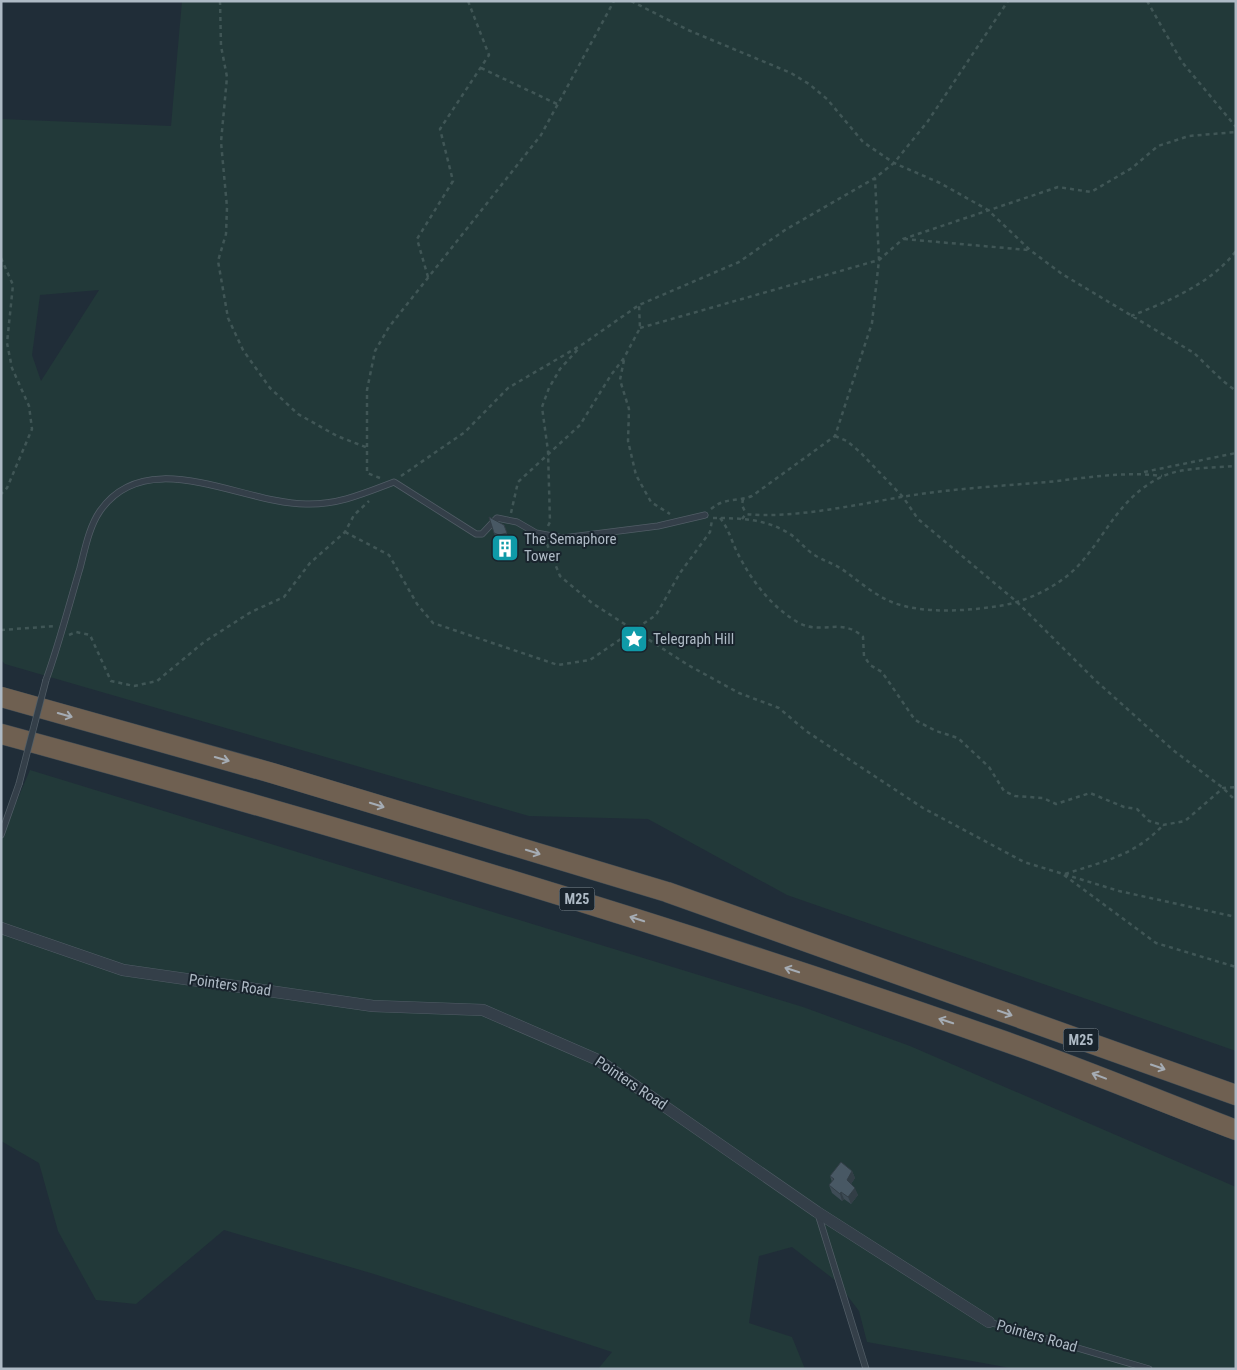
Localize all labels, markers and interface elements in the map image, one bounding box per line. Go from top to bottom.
place label: The Semaphore Tower [524,530,616,565]
building icon: The Semaphore Tower [490,533,520,563]
place icon: Telegraph Hill [619,624,649,654]
place label: Telegraph Hill [653,630,734,648]
one-way arrow [57,711,73,721]
one-way arrow [213,755,229,764]
one-way arrow [369,800,385,810]
one-way arrow [525,847,541,857]
road number: M25 [560,888,594,911]
one-way arrow [630,914,646,923]
one-way arrow [784,965,800,974]
street label: Pointers Road [188,970,272,1000]
one-way arrow [997,1009,1012,1018]
one-way arrow [938,1016,954,1026]
road number: M25 [1064,1028,1098,1052]
street label: Pointers Road [592,1052,670,1114]
one-way arrow [1150,1063,1165,1072]
one-way arrow [1091,1071,1107,1080]
street label: Pointers Road [995,1316,1079,1356]

